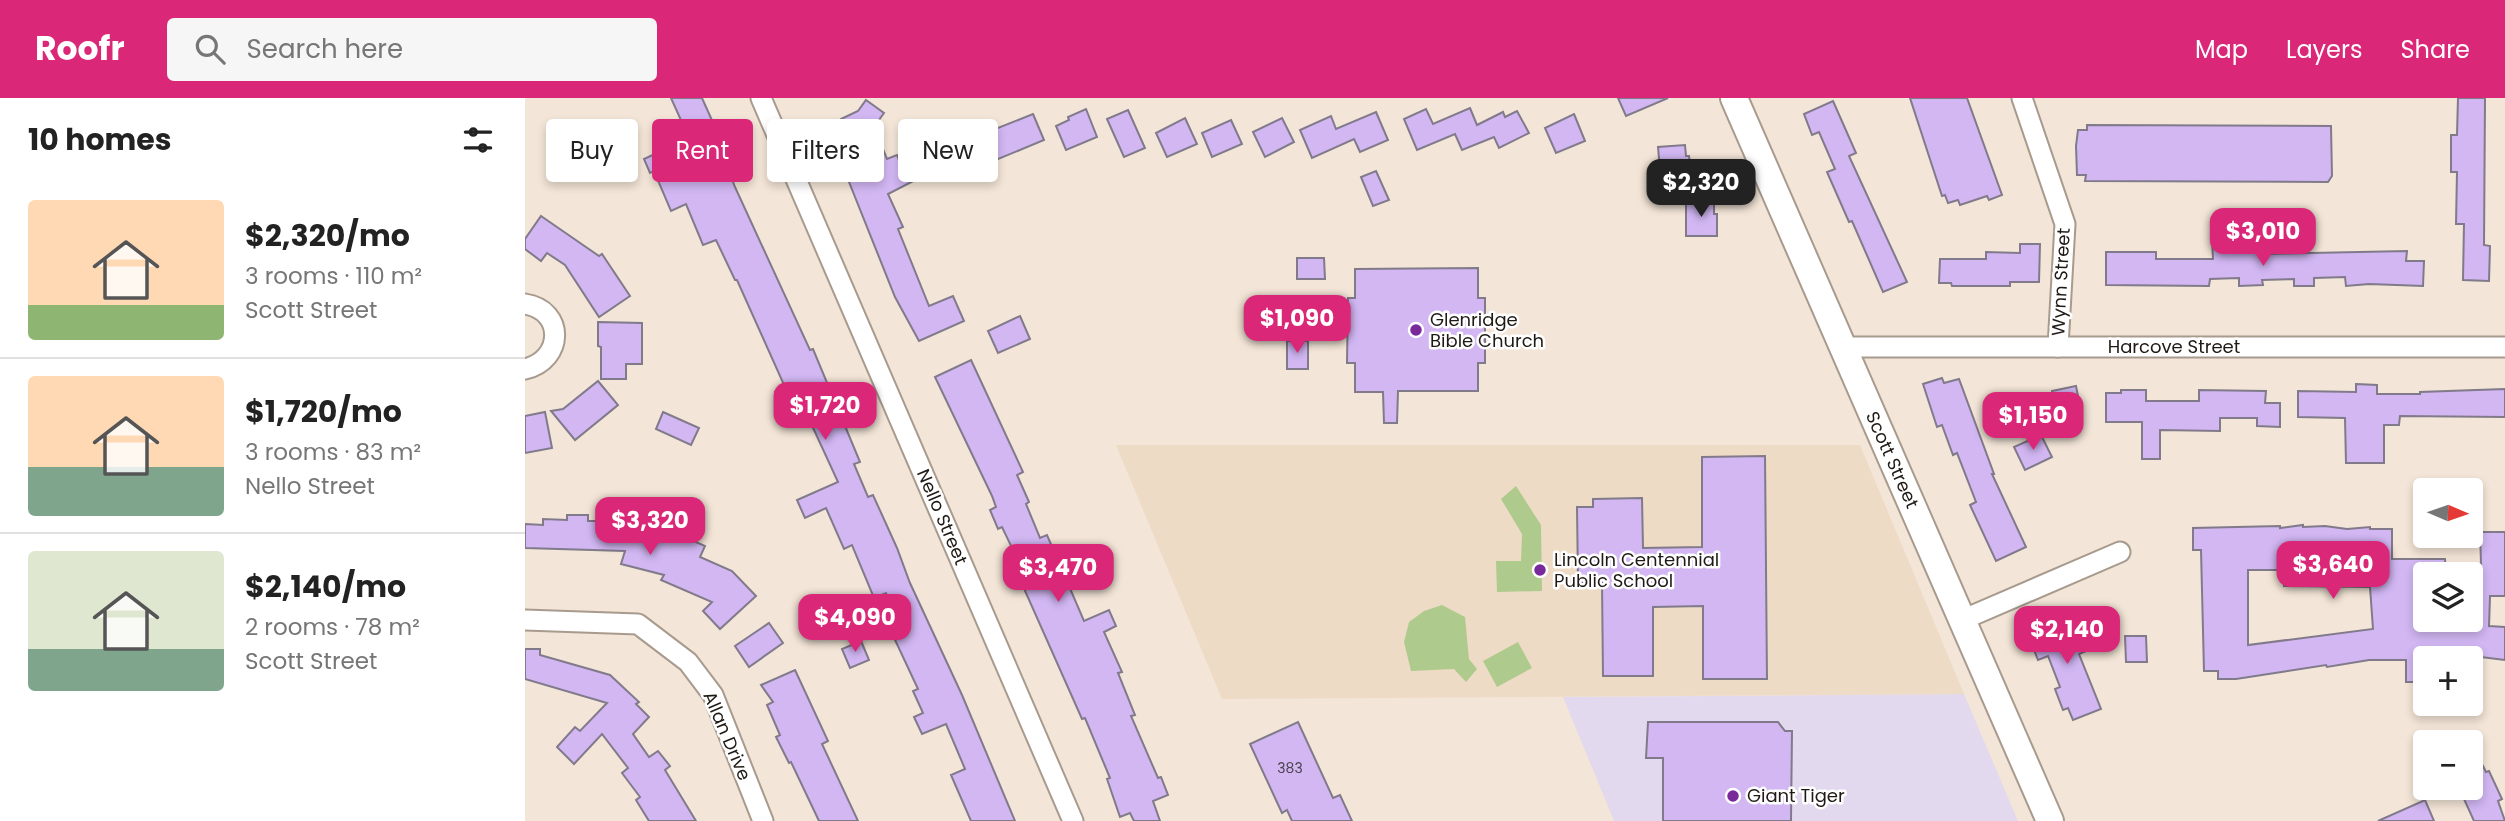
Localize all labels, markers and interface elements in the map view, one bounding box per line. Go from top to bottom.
search box [167,18,657,81]
text: Roofr [35,25,125,72]
icon: search [191,30,229,68]
text: Search here [247,31,403,67]
text: Map [2195,33,2248,66]
text: Layers [2286,33,2362,66]
text: Share [2400,33,2470,66]
text: 10 homes [28,118,172,161]
chip: Buy [546,119,638,182]
chip: Rent [652,119,753,182]
chip: Filters [767,119,884,182]
chip: New [898,119,998,182]
icon: filters [459,121,497,159]
pin: $2,320 [1644,159,1758,219]
text: $2,320 [1663,166,1739,198]
pin: $3,010 [2206,208,2320,268]
text: $2,320/mo [245,214,410,257]
text: $3,010 [2226,215,2300,247]
street label: Wynn Street [2045,227,2076,337]
icon: home [84,228,168,312]
text: 3 rooms · 110 m² [245,260,422,292]
text: Scott Street [245,294,377,326]
pin: $1,090 [1240,296,1354,355]
text: $1,090 [1260,302,1334,334]
place label: Glenridge Bible Church [1430,307,1544,353]
marker: Glenridge Bible Church [1408,322,1424,338]
street label: Harcove Street [2108,334,2240,359]
pin: $1,720 [768,382,882,442]
text: $1,720 [790,389,860,421]
text: $1,720/mo [245,390,402,433]
pin: $1,150 [1976,392,2090,452]
text: $1,150 [1999,399,2067,431]
icon: home [84,404,168,488]
street label: Scott Street [1860,407,1925,512]
text: 3 rooms · 83 m² [245,436,421,468]
street label: Nello Street [911,465,974,568]
text: Nello Street [245,470,375,502]
north arrow [2413,478,2483,548]
map controls [2413,478,2483,800]
pin: $3,320 [593,498,707,557]
text: $3,320 [611,504,689,536]
pin: $3,640 [2276,542,2390,601]
pin: $3,470 [1001,545,1115,604]
place label: Lincoln Centennial Public School [1554,547,1719,593]
text: $3,640 [2293,548,2373,580]
text: $3,470 [1019,551,1097,583]
marker: Lincoln Centennial Public School [1532,562,1548,578]
button: layers [2413,562,2483,632]
text: $2,140/mo [245,565,406,608]
icon: home [84,579,168,663]
pin: $4,090 [798,594,912,654]
text: $4,090 [814,601,896,633]
pin: $2,140 [2010,606,2124,666]
text: 2 rooms · 78 m² [245,611,420,643]
text: $2,140 [2030,613,2104,645]
text: Scott Street [245,645,377,677]
button: + [2413,646,2483,716]
street label: Allan Drive [697,687,757,784]
button: − [2413,730,2483,800]
house number: 383 [1277,758,1303,778]
place label: Giant Tiger [1747,783,1845,808]
marker: Giant Tiger [1725,788,1741,804]

